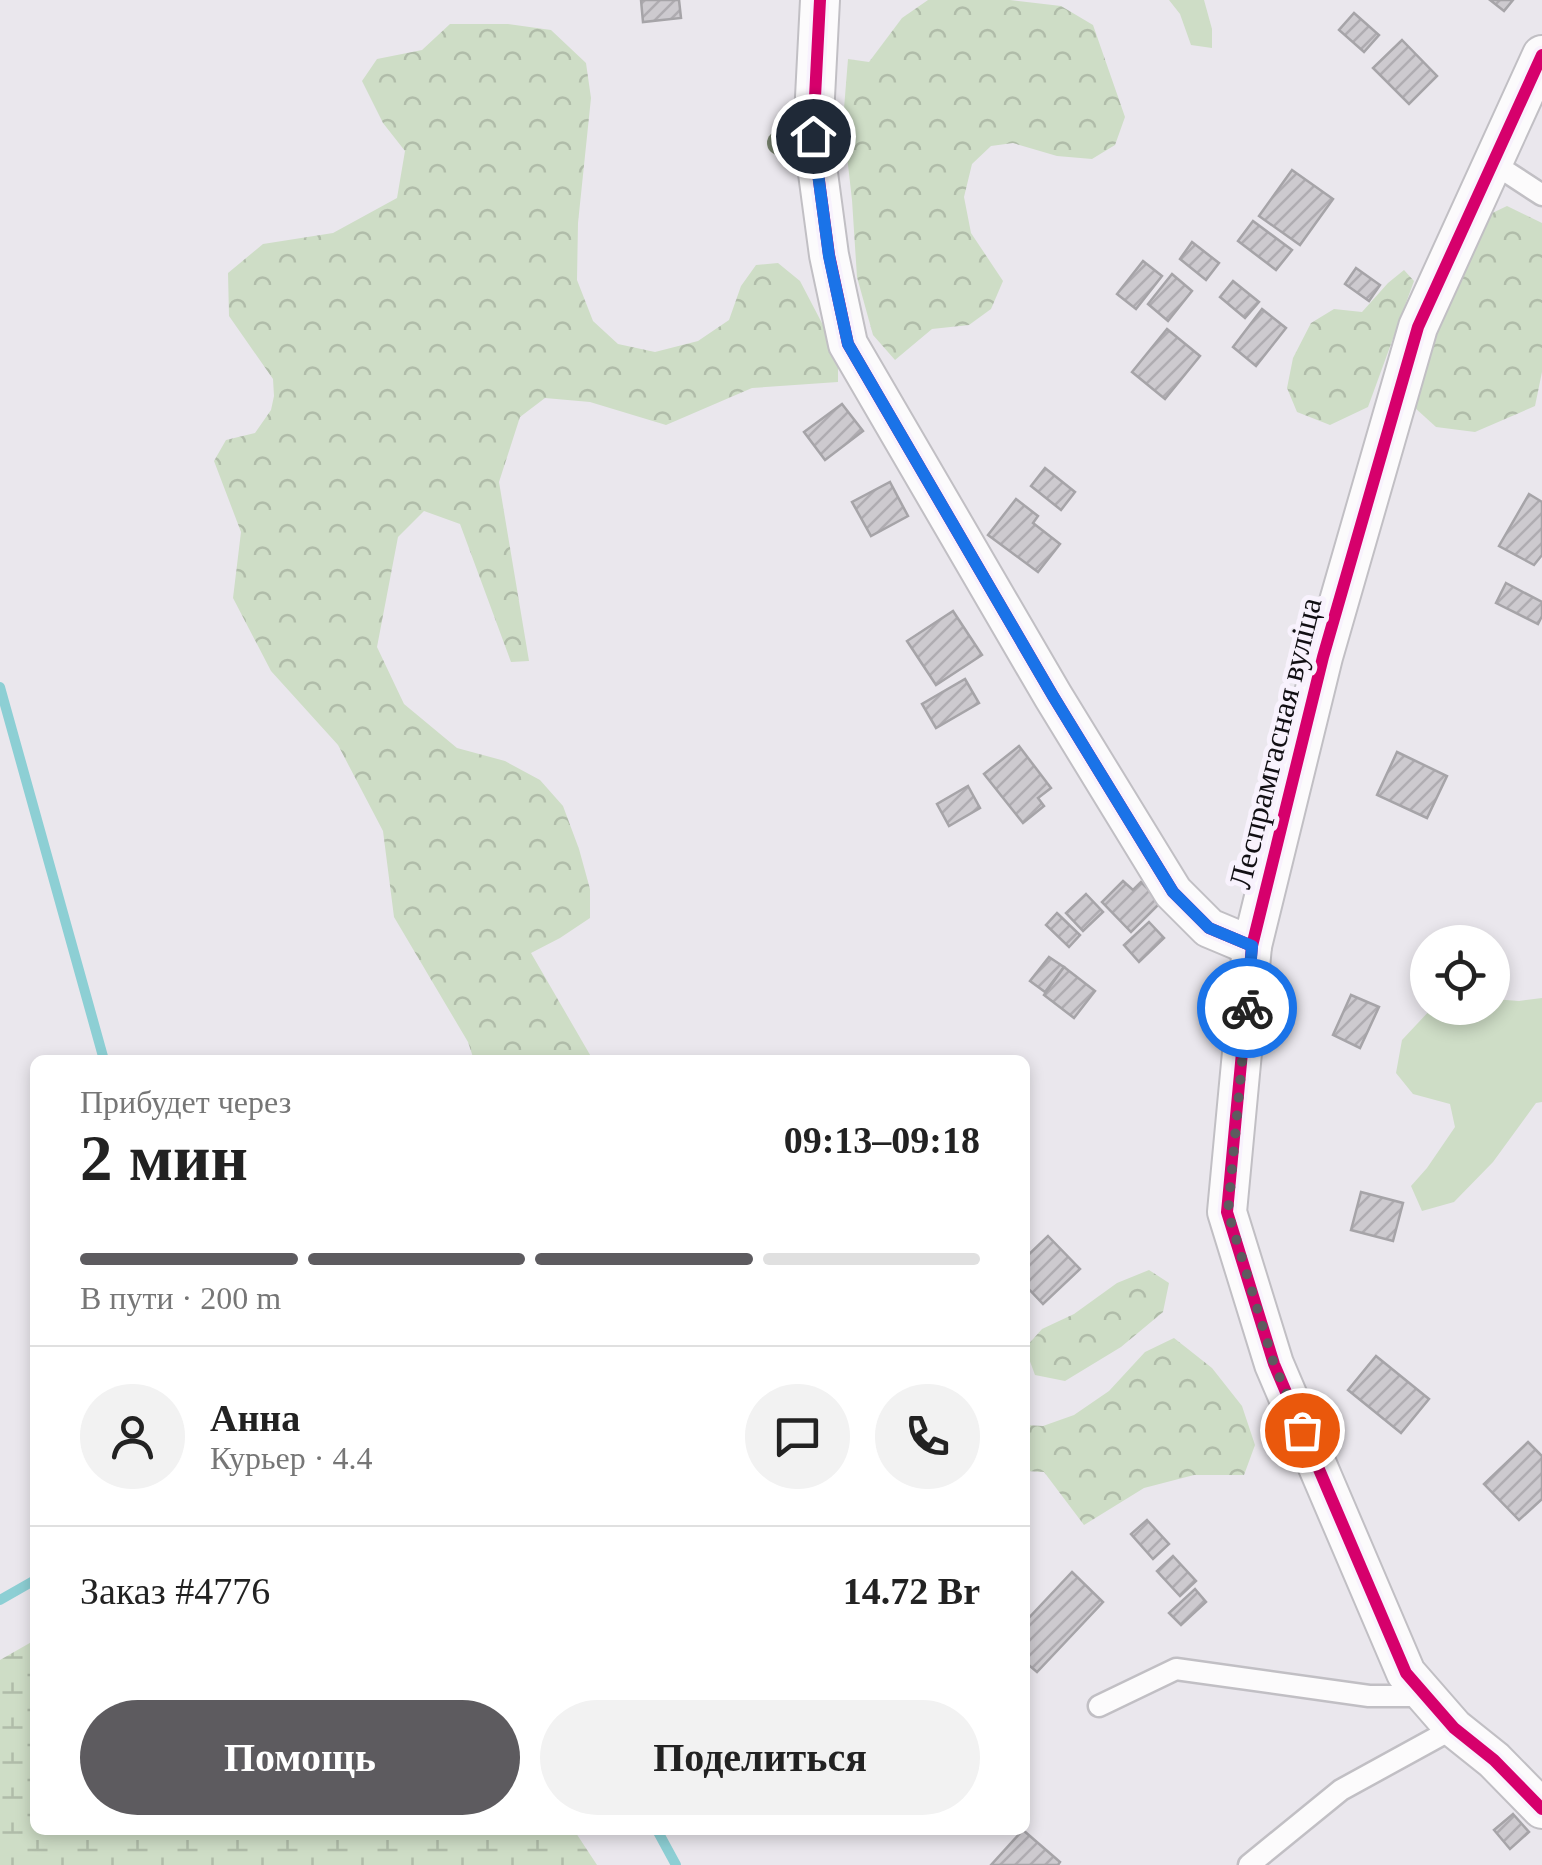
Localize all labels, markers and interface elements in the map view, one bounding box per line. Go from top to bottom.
pin [771,94,856,179]
icon: home [786,109,841,164]
street label: Леспрамгасная вуліца [1221,594,1329,892]
map controls [1410,925,1510,1025]
button: locate [1410,925,1510,1025]
courier [1197,958,1297,1058]
icon: bike [1220,981,1275,1036]
text: Прибудет через [80,1084,291,1120]
text: 09:13–09:18 [784,1119,980,1161]
text: 2 мин [80,1122,248,1194]
text: В пути · 200 m [80,1280,281,1316]
button: person [80,1384,185,1489]
button: chat [745,1384,850,1489]
button: phone [875,1384,980,1489]
pin [1260,1388,1345,1473]
text: Анна [210,1397,300,1439]
icon: bag [1275,1403,1330,1458]
text: Курьер · 4.4 [210,1440,372,1476]
text: Заказ #4776 [80,1570,270,1612]
text: 14.72 Br [843,1570,980,1612]
button: Помощь [80,1700,520,1815]
button: Поделиться [540,1700,980,1815]

